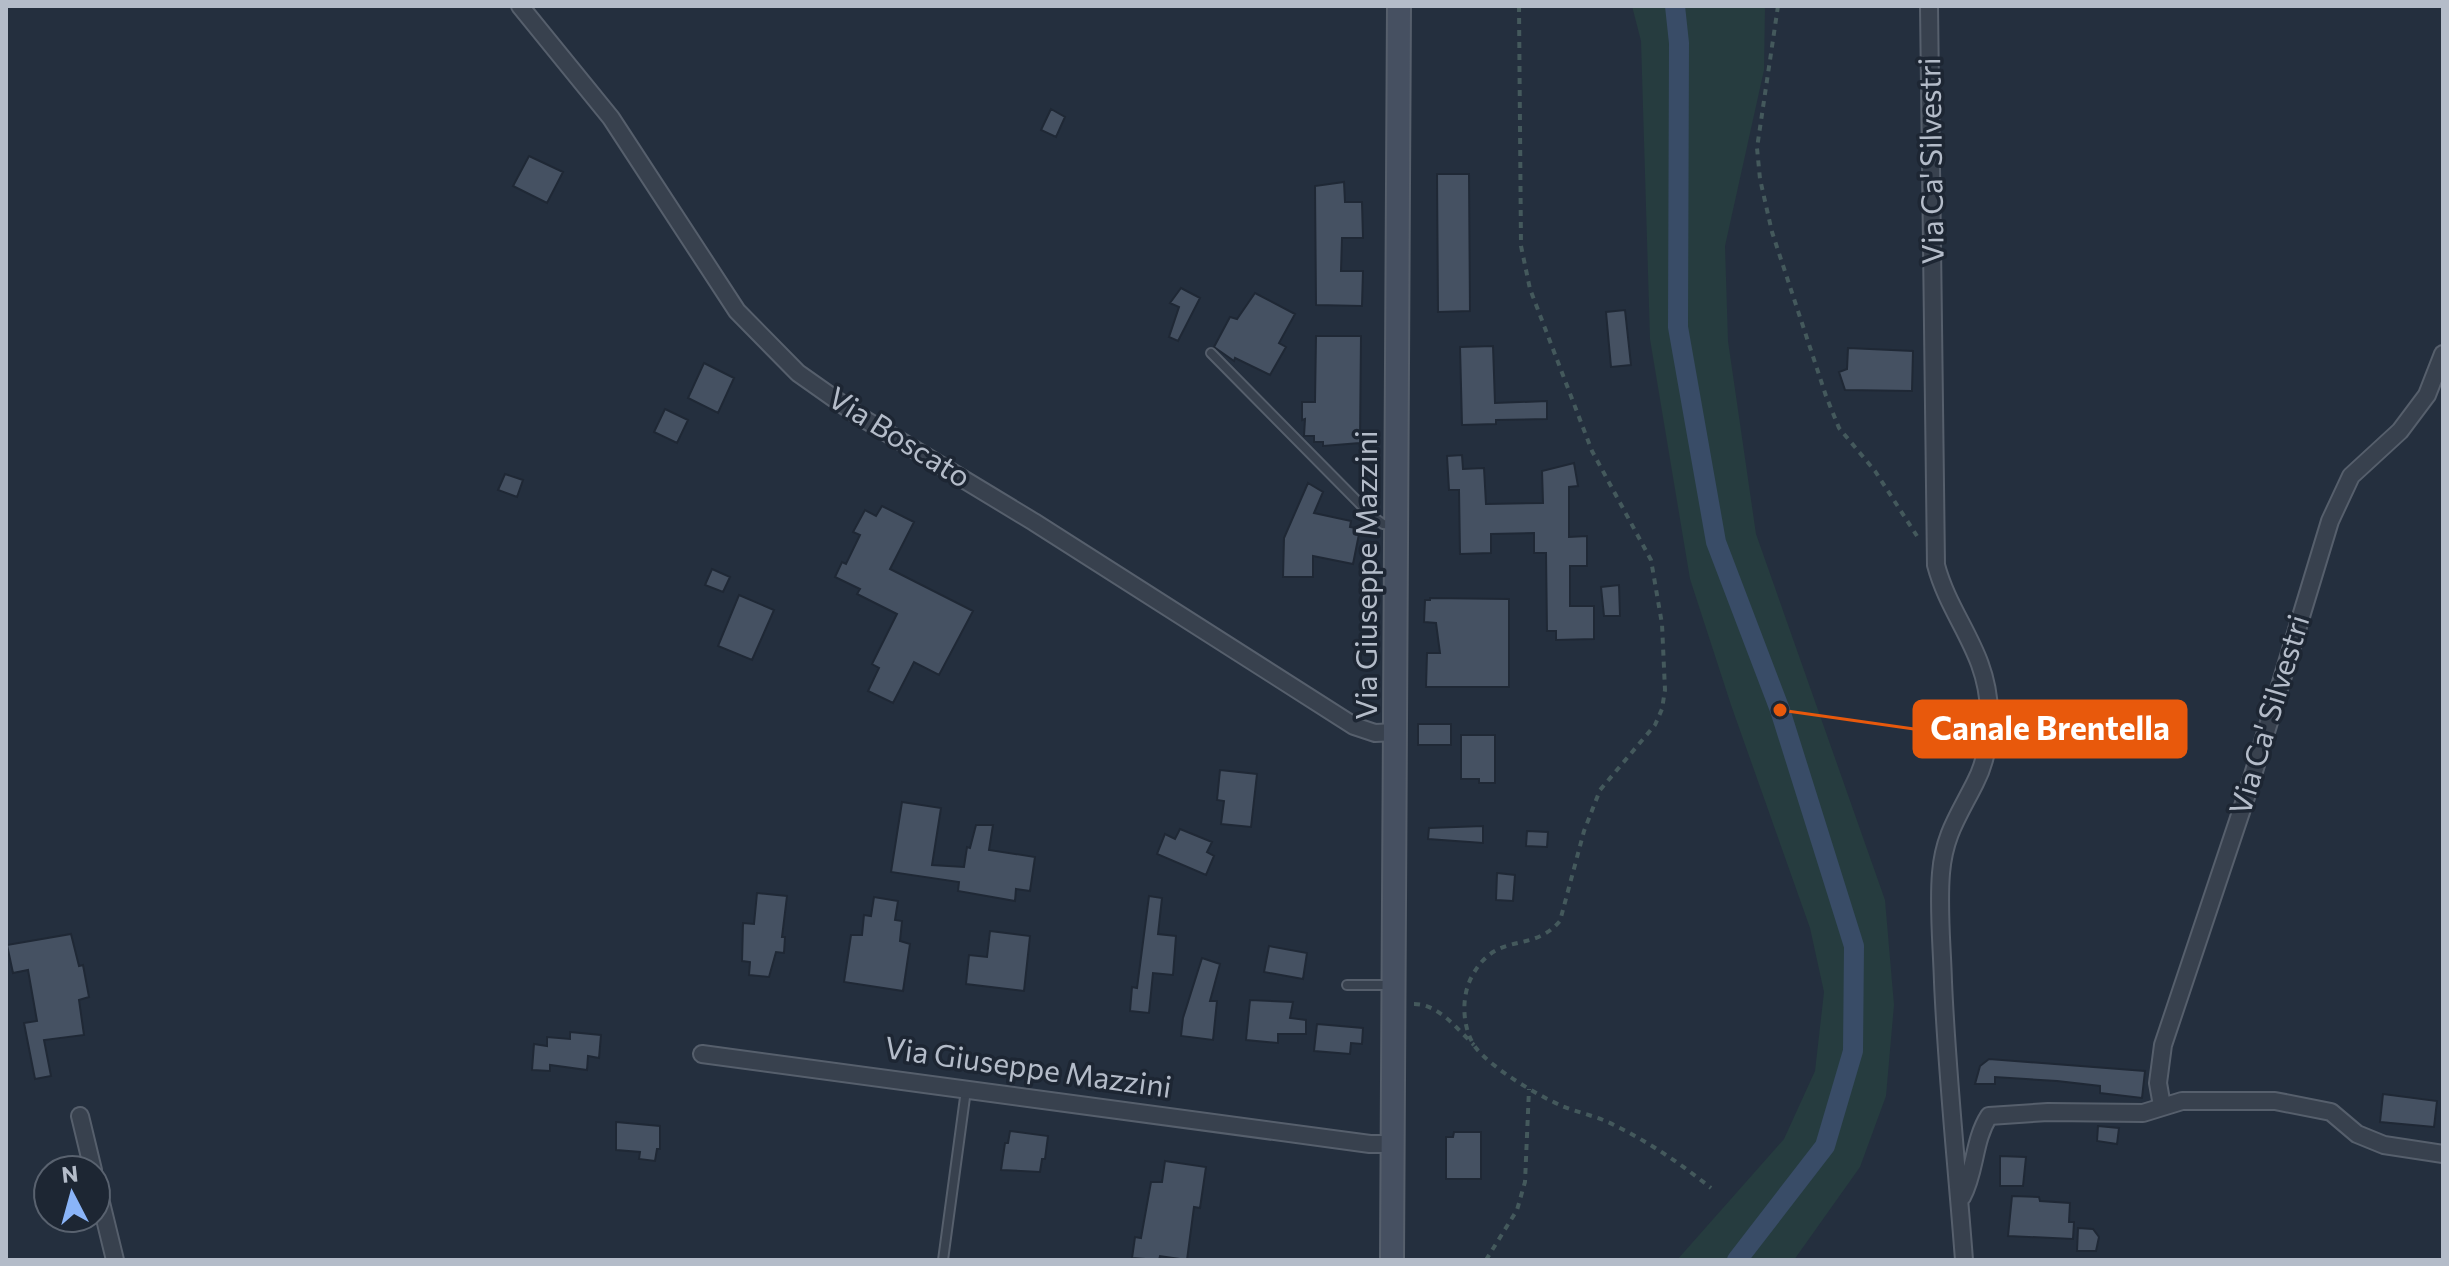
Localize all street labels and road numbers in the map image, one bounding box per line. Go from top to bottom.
street label: Via Ca' Silvestri [1909,57,1950,265]
street label: Via Boscato [822,378,978,494]
street label: Via Giuseppe Mazzini [1346,430,1383,720]
street label: Via Ca' Silvestri [2220,610,2316,819]
street label: Via Giuseppe Mazzini [883,1027,1174,1104]

